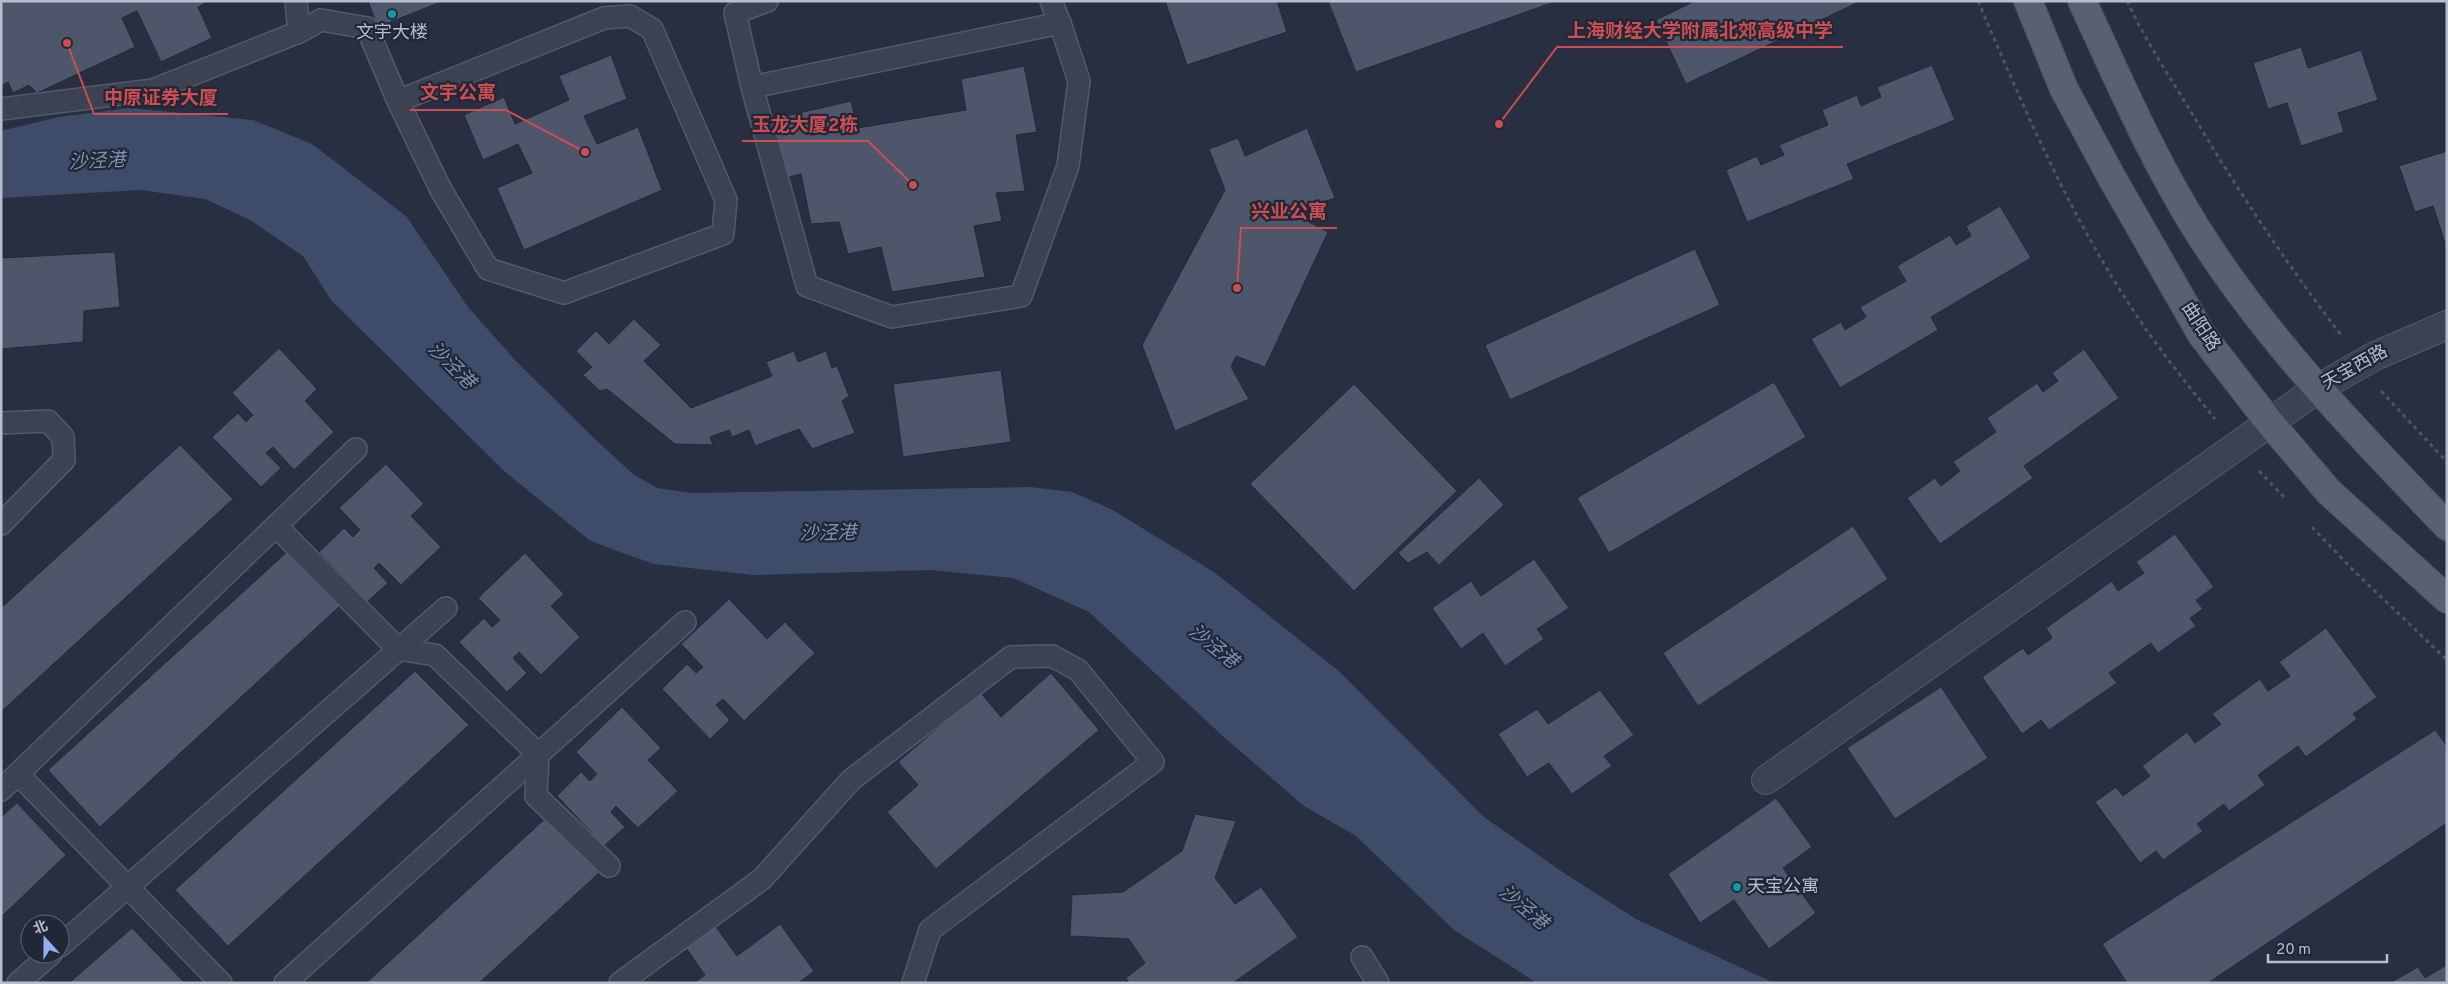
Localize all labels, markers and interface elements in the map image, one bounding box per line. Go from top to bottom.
marker: 文宇大楼 [386,8,398,20]
callout: 上海财经大学附属北郊高级中学 [1557,13,1843,47]
text: 上海财经大学附属北郊高级中学 [1567,20,1833,44]
place label: 文宇大楼 [356,22,428,45]
callout: 文宇公寓 [410,76,506,110]
callout: 中原证券大厦 [94,80,228,114]
text: 文宇公寓 [420,82,496,106]
text: 中原证券大厦 [104,87,218,111]
callout: 玉龙大厦2栋 [742,107,868,141]
text: 玉龙大厦2栋 [752,114,858,138]
water label: 沙泾港 [68,148,129,175]
callout: 兴业公寓 [1241,194,1337,228]
text: 兴业公寓 [1251,201,1327,225]
street label: 曲阳路 [2176,298,2224,356]
water label: 沙泾港 [422,337,482,397]
street label: 天宝西路 [2318,340,2392,396]
water label: 沙泾港 [799,521,860,546]
water label: 沙泾港 [1183,620,1245,676]
place label: 天宝公寓 [1747,876,1819,899]
water label: 沙泾港 [1493,880,1555,937]
marker: 天宝公寓 [1731,881,1743,893]
north arrow [20,914,70,964]
text: 北 [31,918,50,939]
scale bar [2268,932,2387,964]
text: 20 m [2276,941,2311,960]

